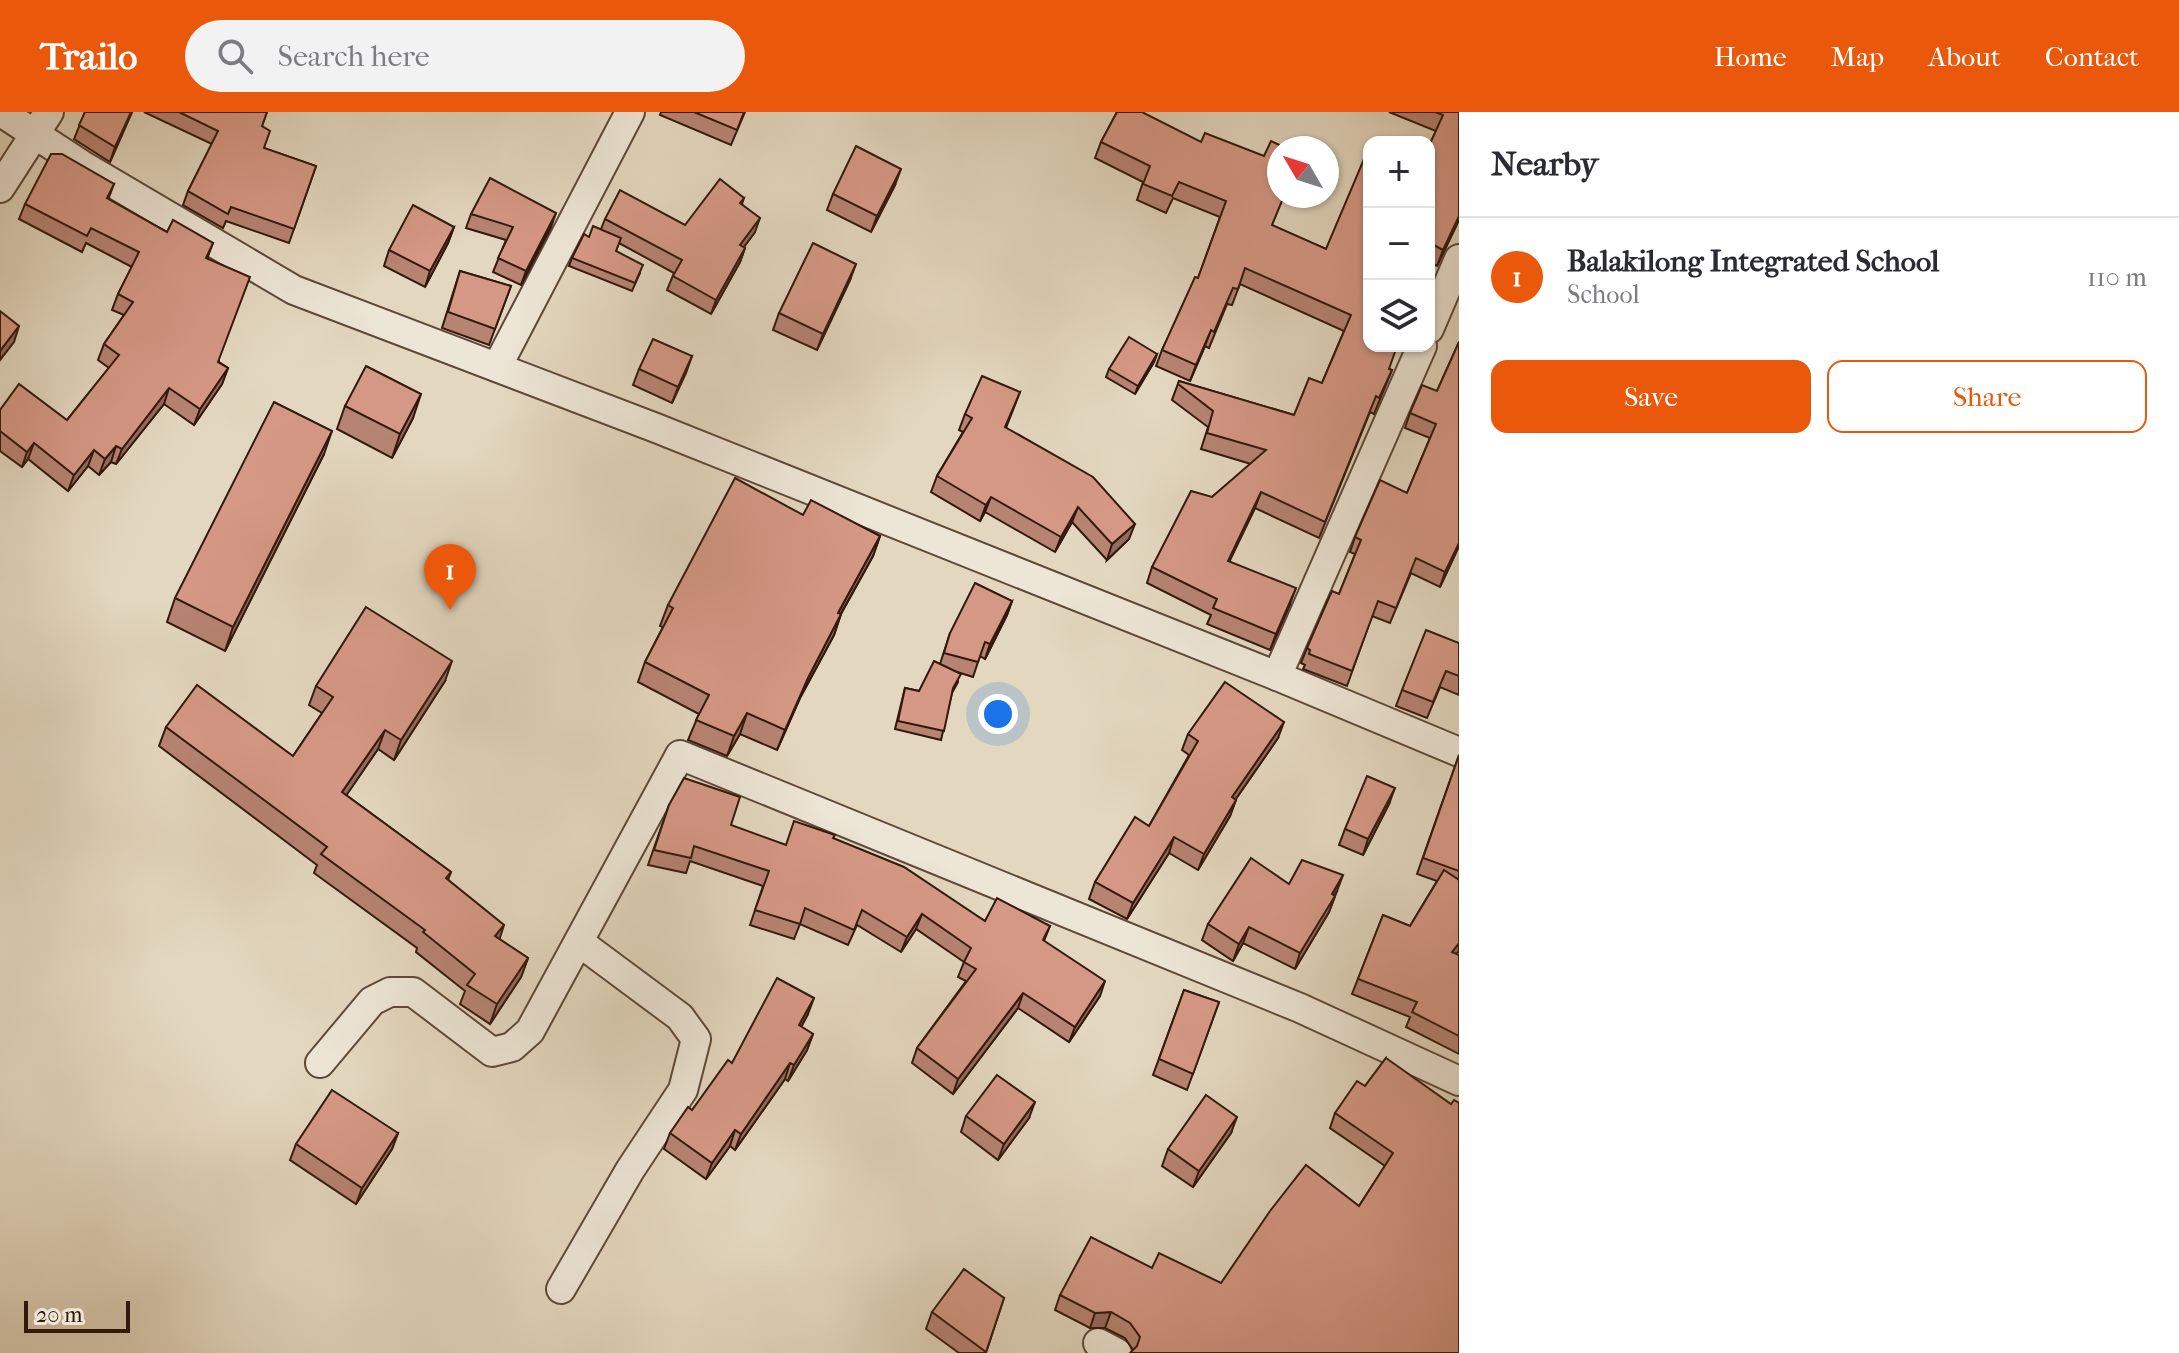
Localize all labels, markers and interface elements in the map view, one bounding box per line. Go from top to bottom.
search box [185,20,745,92]
text: Trailo [40,34,137,79]
icon: search [213,34,257,78]
text: Search here [277,39,430,74]
text: Home [1714,40,1787,73]
text: Map [1831,40,1884,73]
text: About [1928,40,2001,73]
text: Contact [2045,40,2139,73]
north arrow [1267,136,1339,208]
map controls [1363,136,1435,352]
button: + [1363,136,1435,208]
text: Nearby [1491,144,1598,184]
button: − [1363,208,1435,280]
text: Balakilong Integrated School [1567,244,1939,279]
text: 1 [1512,262,1522,293]
text: 110 m [2087,262,2147,293]
text: School [1567,279,1640,310]
button: layers [1363,280,1435,352]
button: Save [1491,360,1811,433]
button: Share [1827,360,2147,433]
pin: 1 [424,544,476,610]
your location [978,694,1018,734]
scale bar [24,1297,130,1333]
text: 20 m [36,1302,82,1328]

